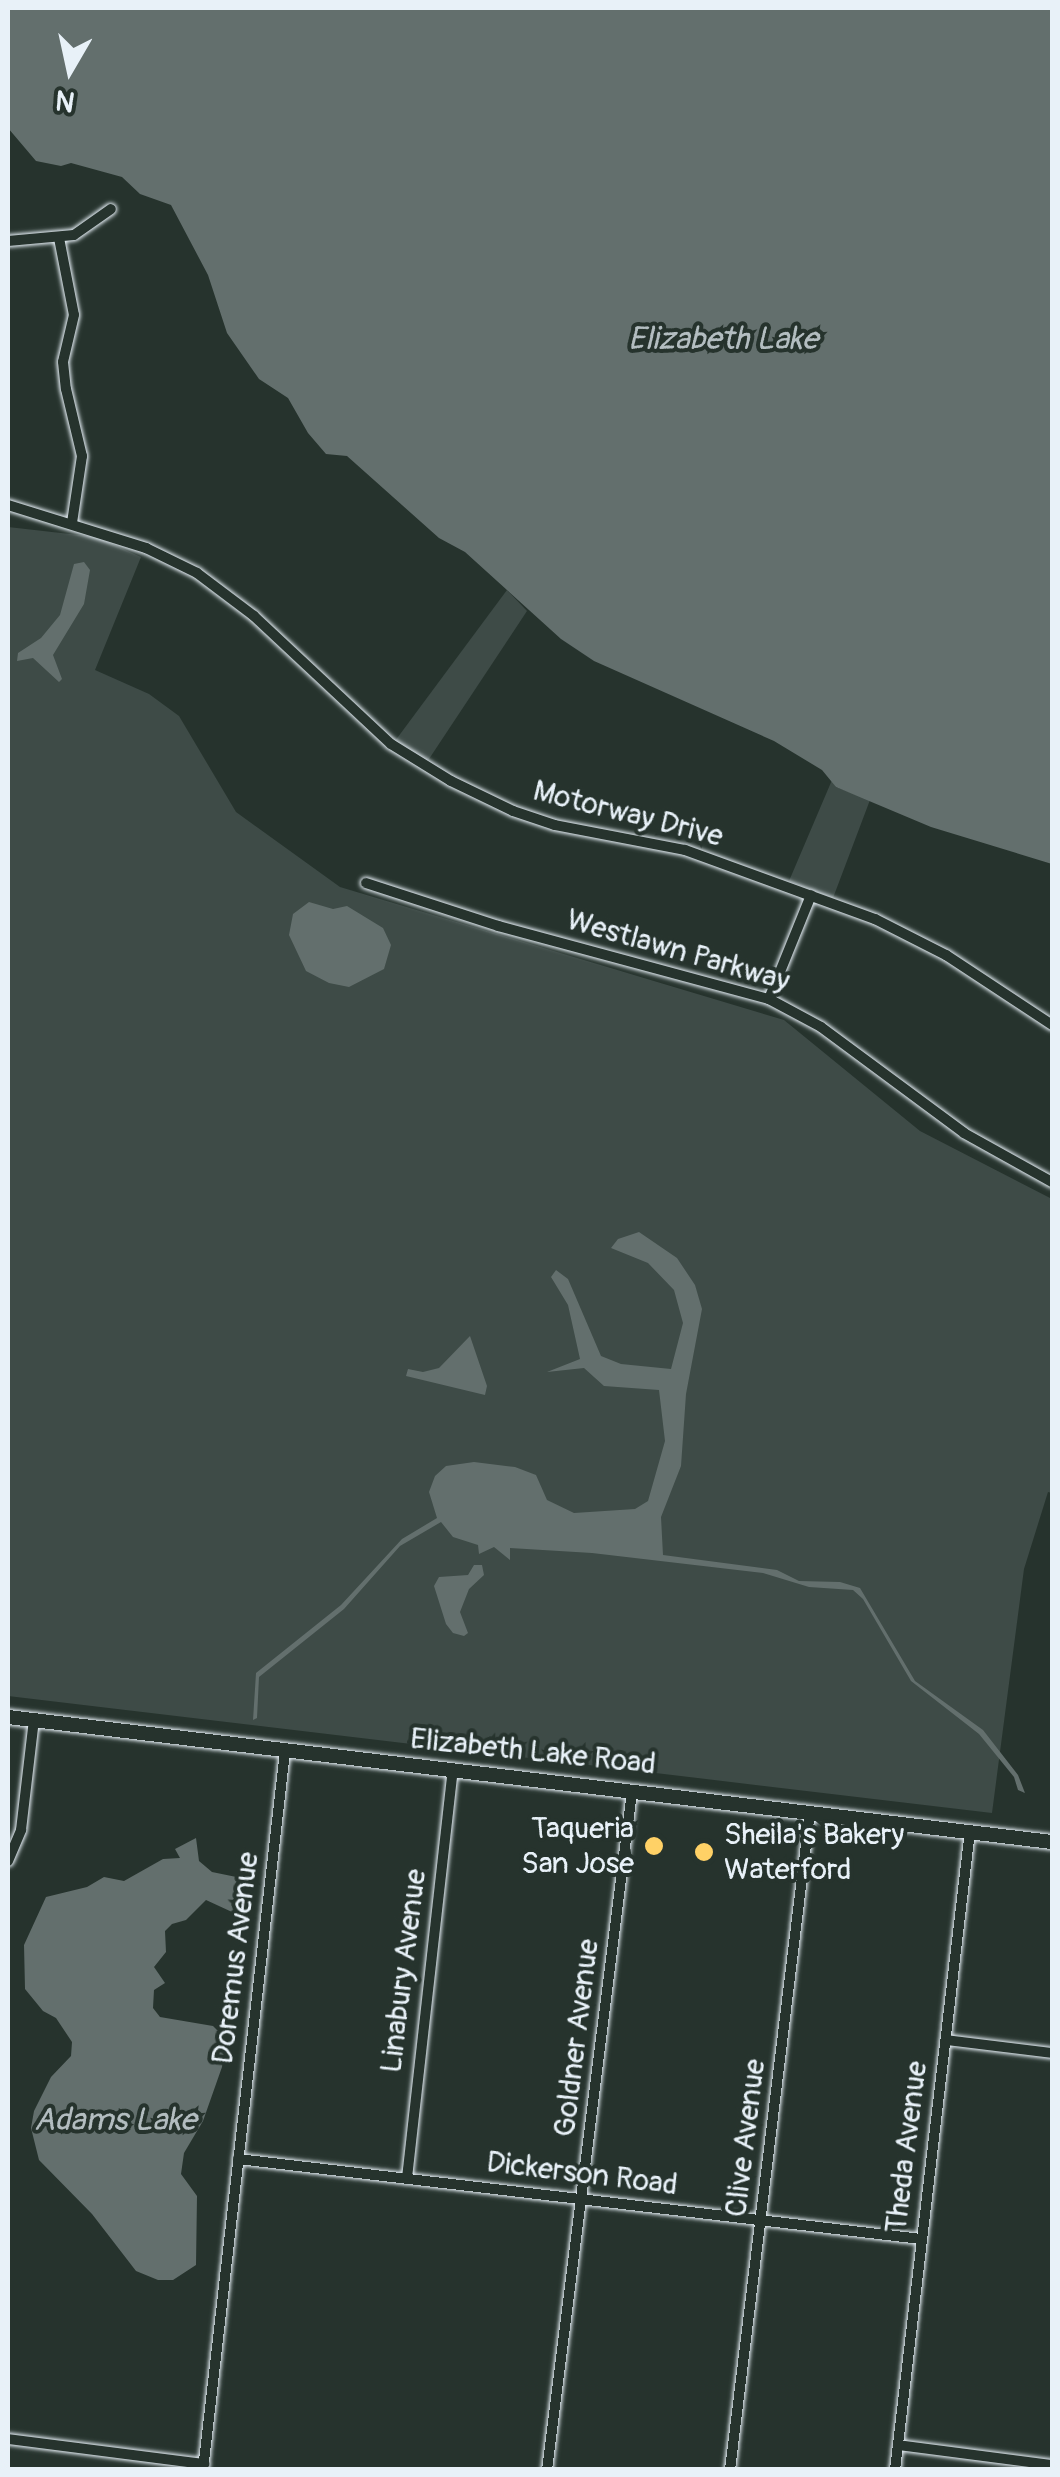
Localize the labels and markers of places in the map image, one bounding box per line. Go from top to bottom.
place label: Taqueria San Jose [521,1811,634,1882]
place label: Sheila's Bakery Waterford [724,1817,904,1888]
marker: Taqueria San Jose [643,1835,665,1857]
marker: Sheila's Bakery Waterford [693,1841,715,1863]

